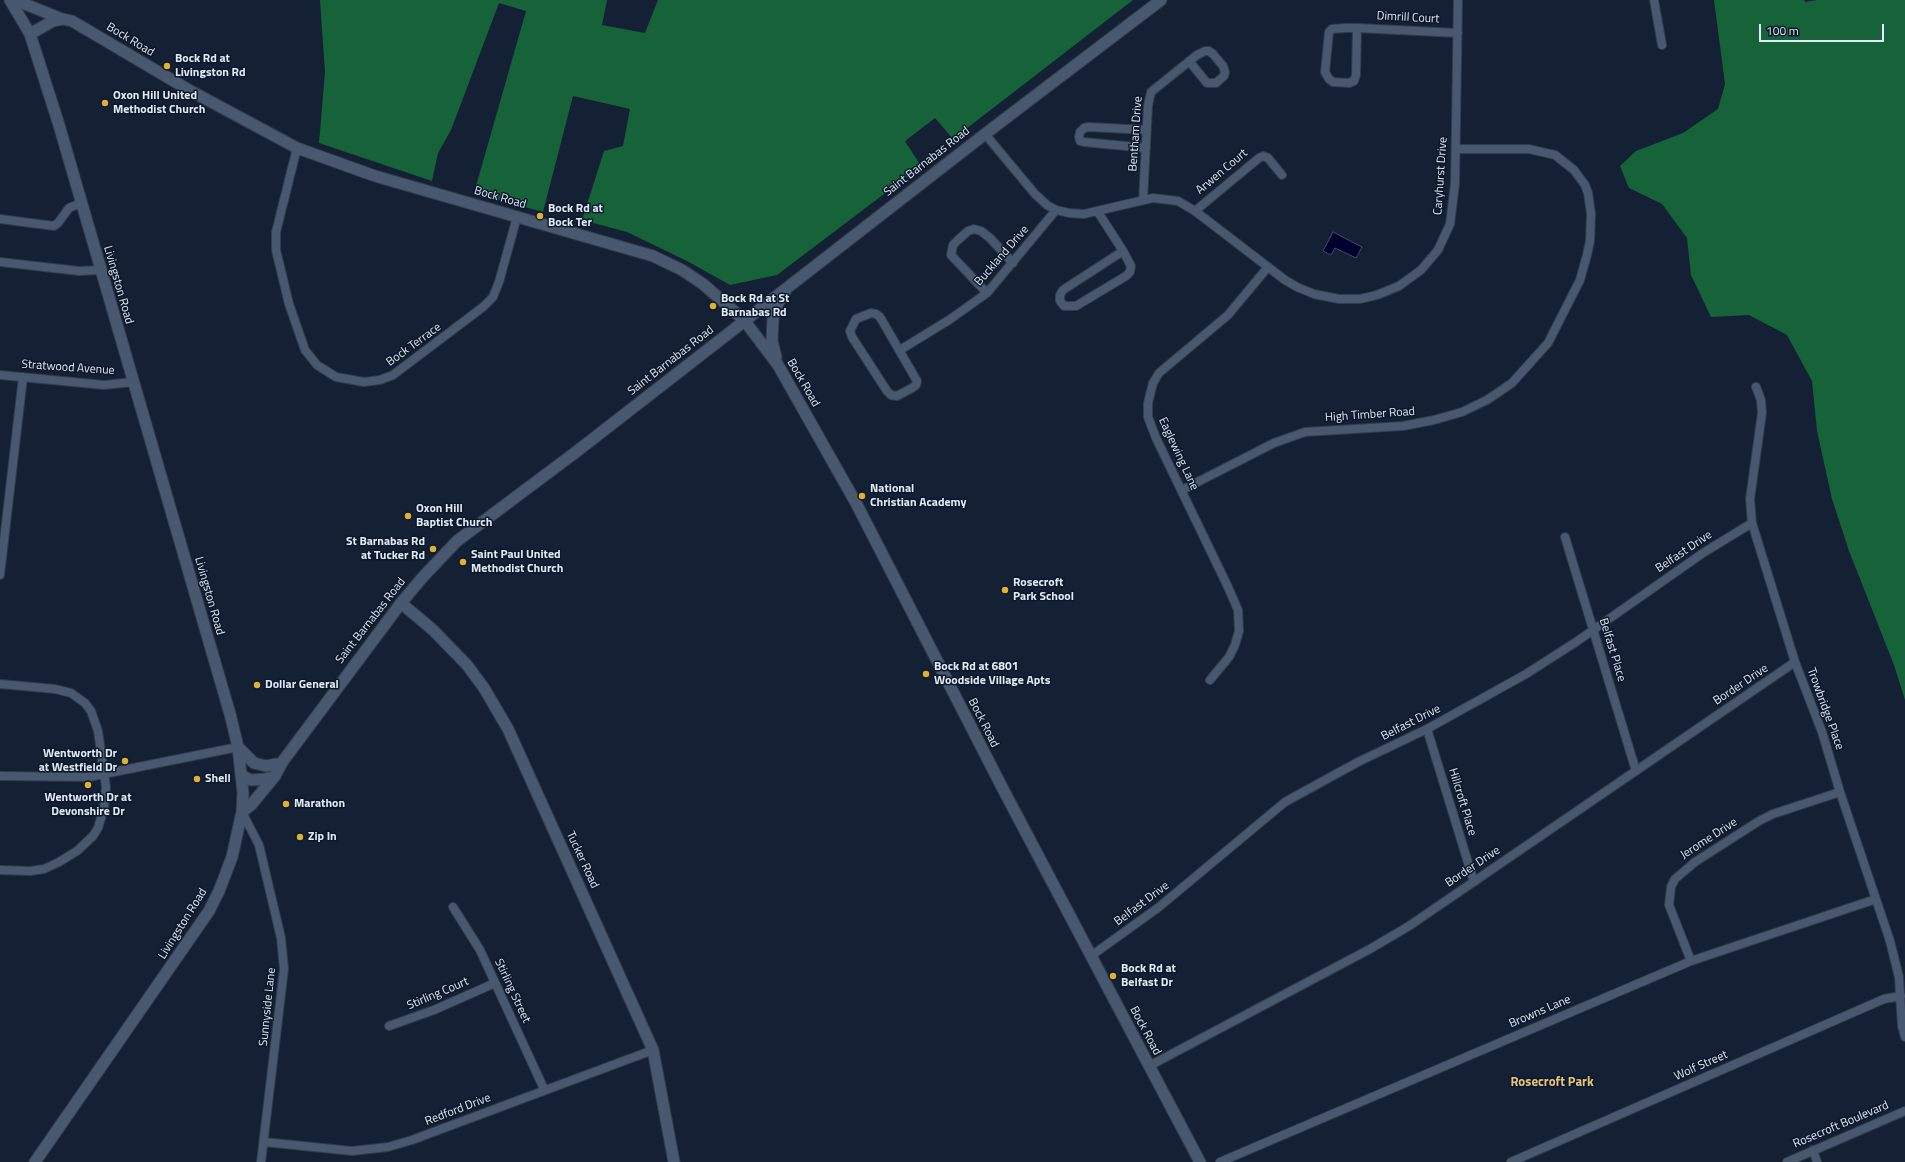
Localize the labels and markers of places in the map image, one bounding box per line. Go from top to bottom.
place label: Bock Rd at Livingston Rd [175,52,246,80]
marker: Bock Rd at Livingston Rd [162,61,172,71]
place label: Oxon Hill United Methodist Church [113,89,205,117]
marker: Oxon Hill United Methodist Church [100,98,110,108]
place label: Bock Rd at Bock Ter [548,202,603,230]
marker: Bock Rd at Bock Ter [535,211,545,221]
place label: Bock Rd at St Barnabas Rd [721,292,789,320]
marker: Bock Rd at St Barnabas Rd [708,301,718,311]
place label: National Christian Academy [870,482,967,510]
marker: National Christian Academy [857,491,867,501]
place label: Oxon Hill Baptist Church [416,502,492,530]
marker: Oxon Hill Baptist Church [403,511,413,521]
place label: St Barnabas Rd at Tucker Rd [346,535,425,563]
marker: St Barnabas Rd at Tucker Rd [428,544,438,554]
place label: Saint Paul United Methodist Church [471,548,563,576]
marker: Saint Paul United Methodist Church [458,557,468,567]
place label: Rosecroft Park School [1013,576,1074,604]
marker: Rosecroft Park School [1000,585,1010,595]
place label: Bock Rd at 6801 Woodside Village Apts [934,660,1050,688]
marker: Bock Rd at 6801 Woodside Village Apts [921,669,931,679]
place label: Dollar General [265,678,339,692]
marker: Dollar General [252,680,262,690]
place label: Wentworth Dr at Westfield Dr [39,747,117,775]
marker: Wentworth Dr at Westfield Dr [120,756,130,766]
place label: Shell [205,772,231,786]
marker: Shell [192,774,202,784]
marker: Wentworth Dr at Devonshire Dr [83,780,93,790]
place label: Wentworth Dr at Devonshire Dr [44,791,132,819]
place label: Marathon [294,797,345,811]
marker: Marathon [281,799,291,809]
place label: Zip In [308,830,337,844]
marker: Zip In [295,832,305,842]
place label: Bock Rd at Belfast Dr [1121,962,1176,990]
marker: Bock Rd at Belfast Dr [1108,971,1118,981]

